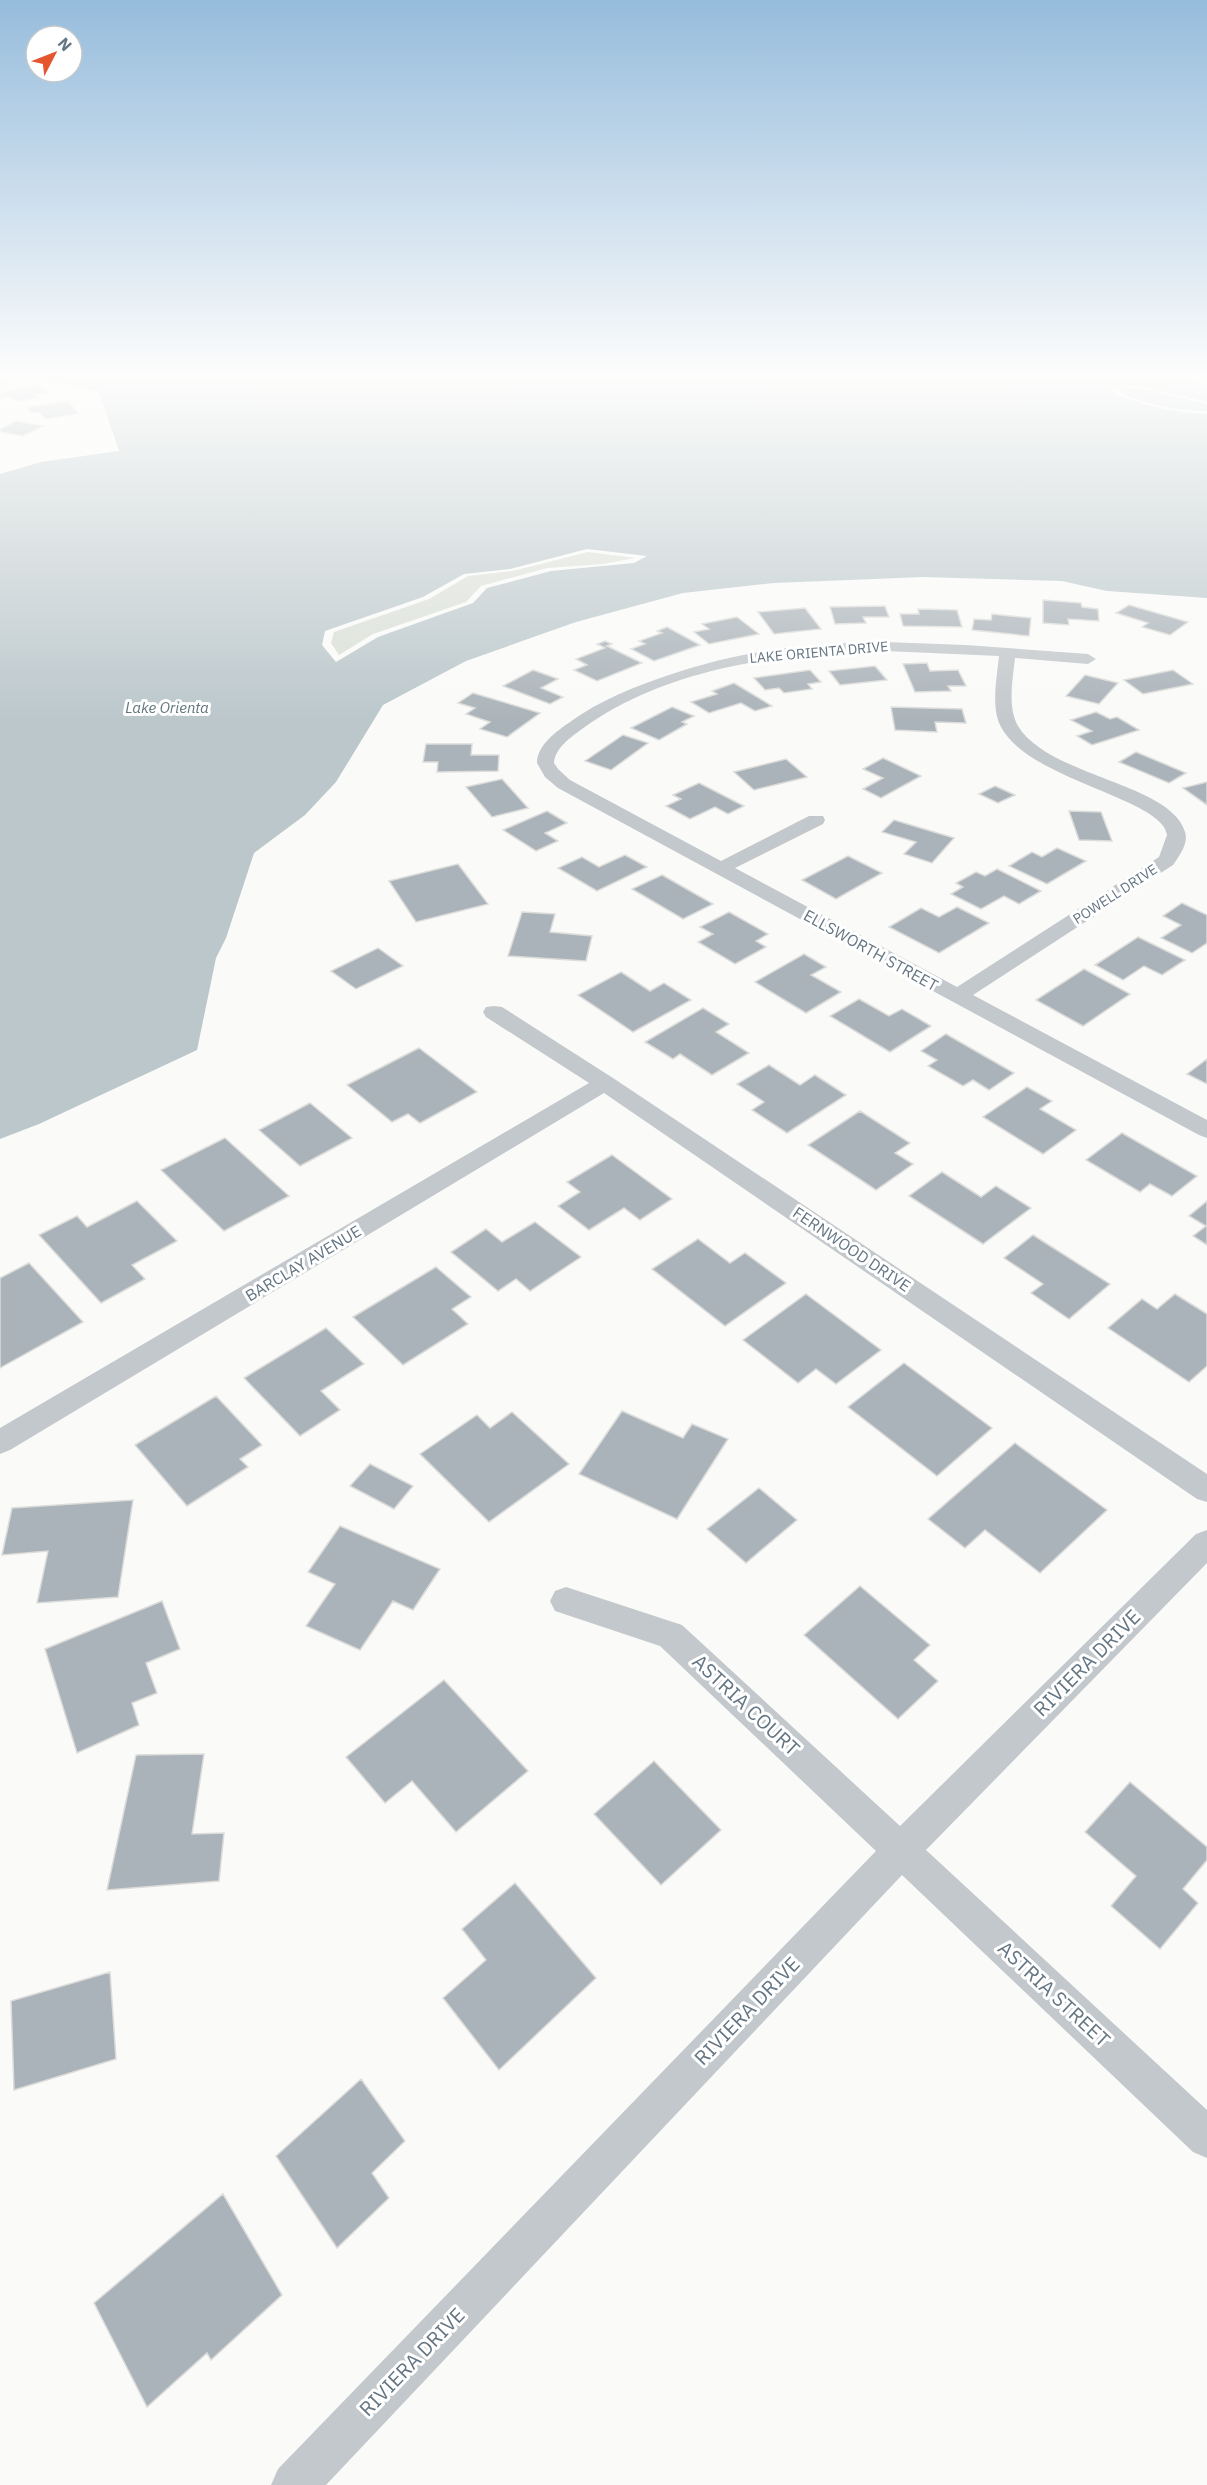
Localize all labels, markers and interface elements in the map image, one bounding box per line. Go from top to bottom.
north arrow [24,24,84,84]
text: N [54,33,76,55]
street label: LAKE ORIENTA DRIVE [749,637,889,667]
water label: Lake Orienta [125,698,209,717]
street label: POWELL DRIVE [1069,860,1161,928]
street label: ELLSWORTH STREET [800,905,942,995]
street label: FERNWOOD DRIVE [789,1202,915,1296]
street label: BARCLAY AVENUE [241,1221,365,1305]
street label: RIVIERA DRIVE [1027,1603,1146,1722]
street label: ASTRIA COURT [687,1648,806,1761]
street label: ASTRIA STREET [992,1935,1116,2053]
street label: RIVIERA DRIVE [688,1951,805,2071]
street label: RIVIERA DRIVE [353,2302,470,2422]

